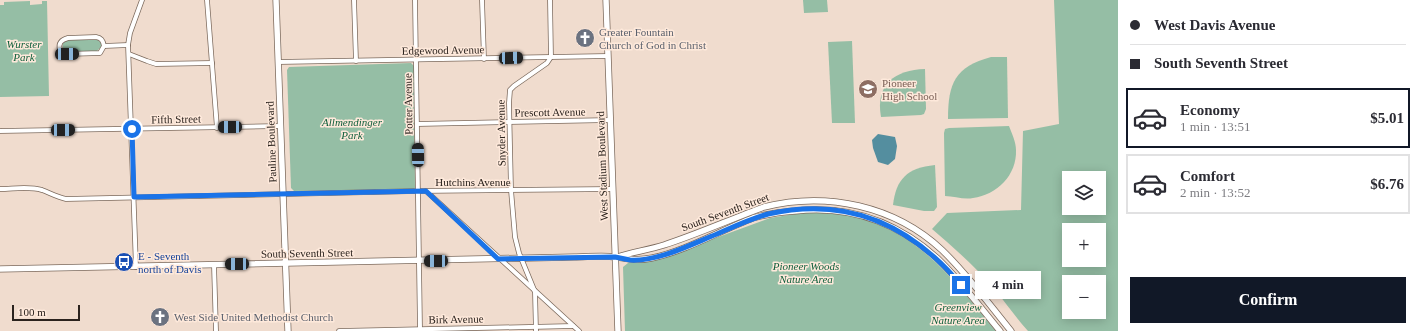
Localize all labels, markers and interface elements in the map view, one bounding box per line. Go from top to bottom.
text: West Davis Avenue [1154,17,1275,33]
place label: Greater Fountain Church of God in Christ [599,26,706,51]
church icon: Greater Fountain Church of God in Christ [574,27,596,49]
park label: Wurster Park [7,38,42,63]
street label: Edgewood Avenue [402,43,484,57]
car [55,48,79,60]
car [499,52,523,64]
text: South Seventh Street [1154,55,1288,71]
street label: Potter Avenue [401,73,415,135]
place label: Pioneer High School [882,77,937,102]
school or university icon: Pioneer High School [857,78,879,100]
street label: Snyder Avenue [494,99,508,166]
icon: car [1132,100,1168,136]
street label: Pauline Boulevard [264,101,278,183]
text: Economy [1180,102,1240,118]
street label: Prescott Avenue [514,105,586,119]
street label: West Stadium Boulevard [594,110,610,221]
text: $5.01 [1370,110,1404,126]
street label: Fifth Street [151,113,201,125]
park label: Allmendinger Park [321,116,383,141]
text: 1 min · 13:51 [1180,119,1250,134]
route start [123,120,141,138]
car [218,121,242,133]
car [51,124,75,136]
car [412,143,424,167]
icon: car [1132,166,1168,202]
text: Comfort [1180,168,1235,184]
map controls [1062,171,1106,319]
button: layers [1062,171,1106,215]
street label: Hutchins Avenue [435,176,511,188]
text: $6.76 [1370,176,1404,192]
text: 2 min · 13:52 [1180,185,1250,200]
street label: South Seventh Street [680,191,770,233]
button: + [1062,223,1106,267]
street label: South Seventh Street [261,246,353,260]
place label: E - Seventh north of Davis [138,250,202,275]
bus stop icon: E - Seventh north of Davis [113,251,135,273]
car [424,255,448,267]
car [225,258,249,270]
park label: Pioneer Woods Nature Area [772,260,839,285]
callout: 4 min [975,271,1041,299]
button: − [1062,275,1106,319]
route end [952,276,970,294]
text: 4 min [992,277,1024,292]
button: Confirm [1130,277,1406,323]
park label: Greenview Nature Area [930,301,985,326]
scale bar [12,303,80,322]
text: 100 m [18,306,46,318]
church icon: West Side United Methodist Church [149,306,171,328]
place label: West Side United Methodist Church [174,311,334,323]
street label: Birk Avenue [428,313,484,325]

